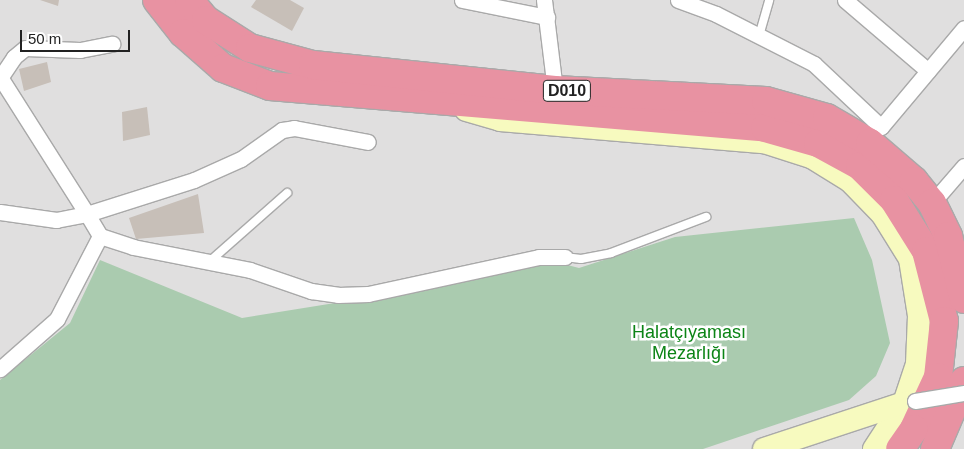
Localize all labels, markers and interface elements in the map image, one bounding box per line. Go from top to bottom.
scale bar [22,20,132,52]
text: 50 m [28,30,61,47]
road number: D010 [542,78,592,104]
park label: Halatçıyaması Mezarlığı [632,322,746,364]

